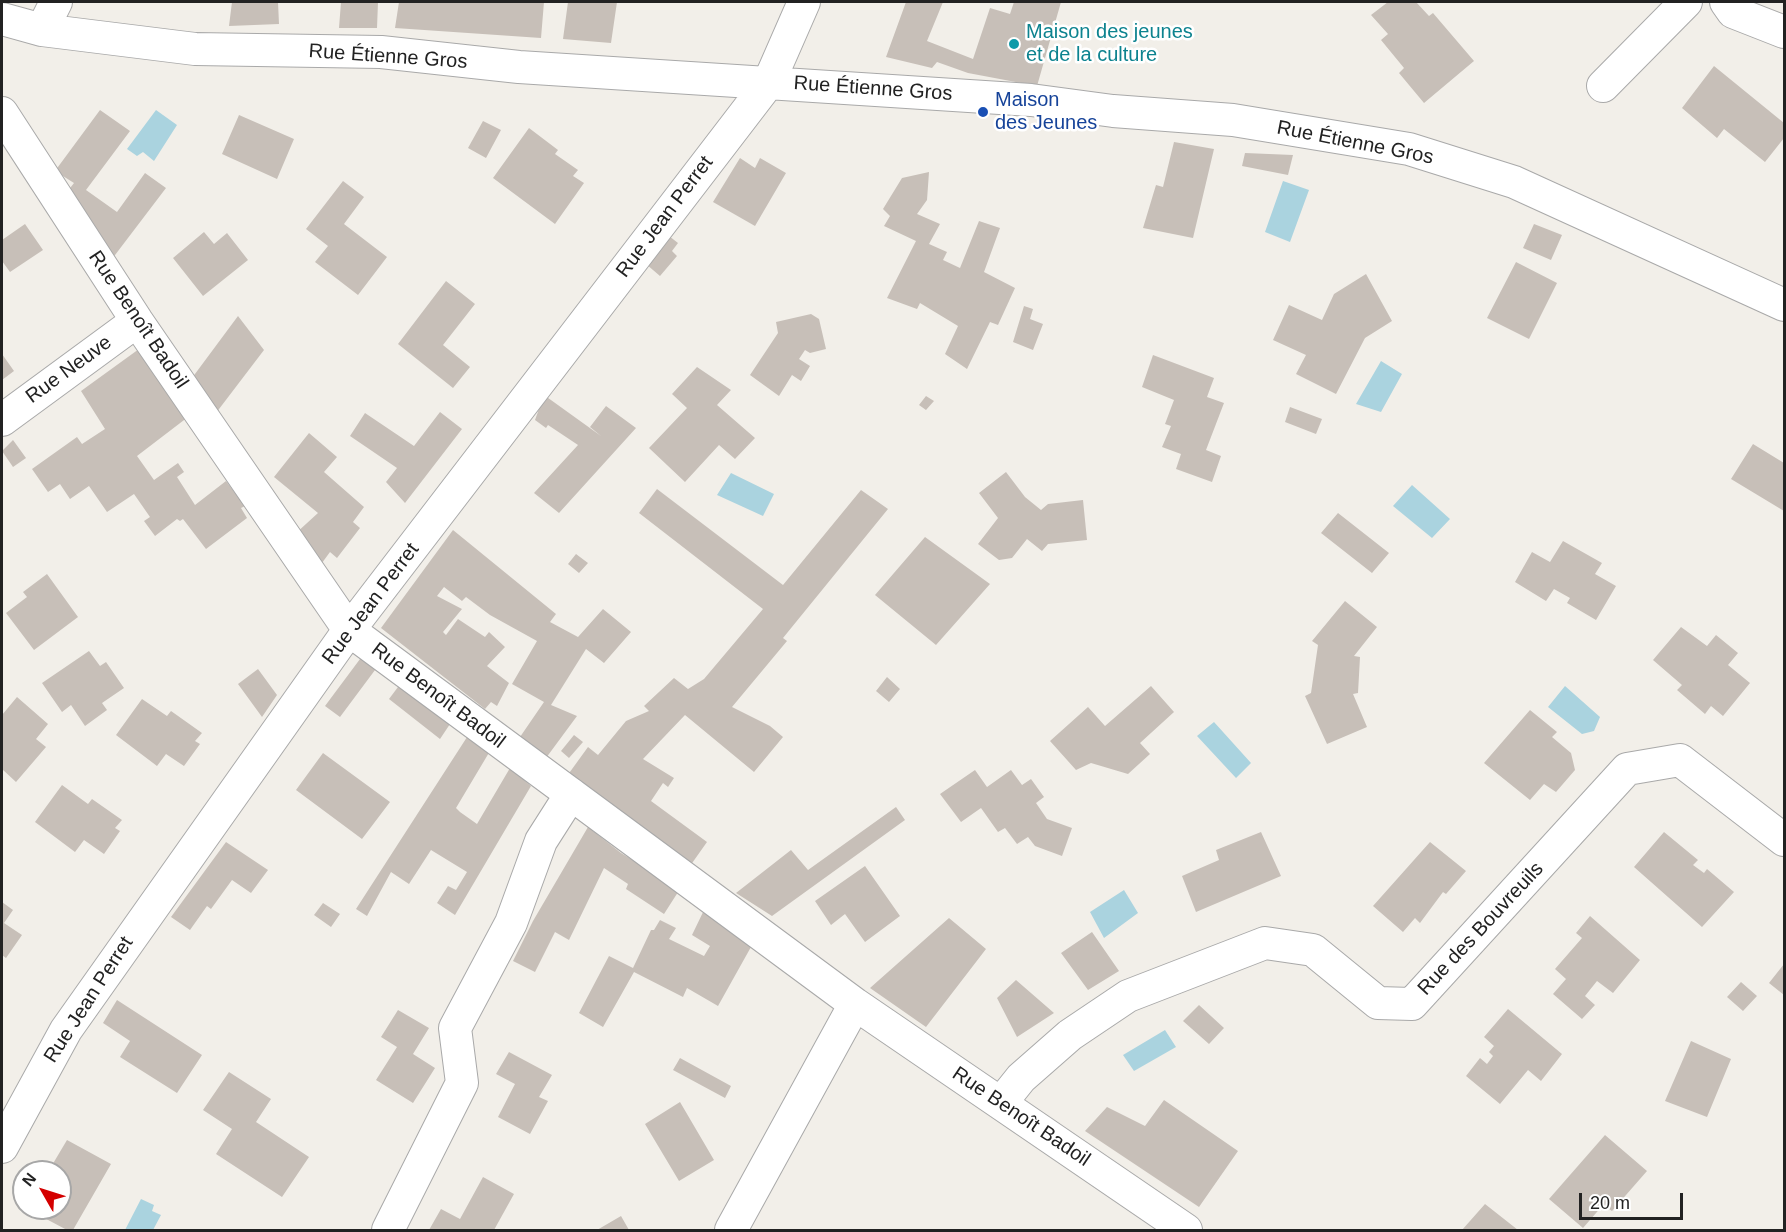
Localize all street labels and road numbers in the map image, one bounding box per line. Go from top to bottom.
street label: Rue Étienne Gros [308,39,468,75]
street label: Rue Étienne Gros [793,71,953,107]
street label: Rue Étienne Gros [1275,116,1435,170]
street label: Rue Jean Perret [612,152,718,282]
street label: Rue Benoît Badoil [83,246,193,394]
street label: Rue Neuve [21,331,117,409]
street label: Rue Jean Perret [318,539,424,669]
street label: Rue Benoît Badoil [366,638,510,754]
street label: Rue des Bouvreuils [1413,857,1549,1001]
street label: Rue Jean Perret [39,932,139,1068]
street label: Rue Benoît Badoil [947,1062,1095,1172]

